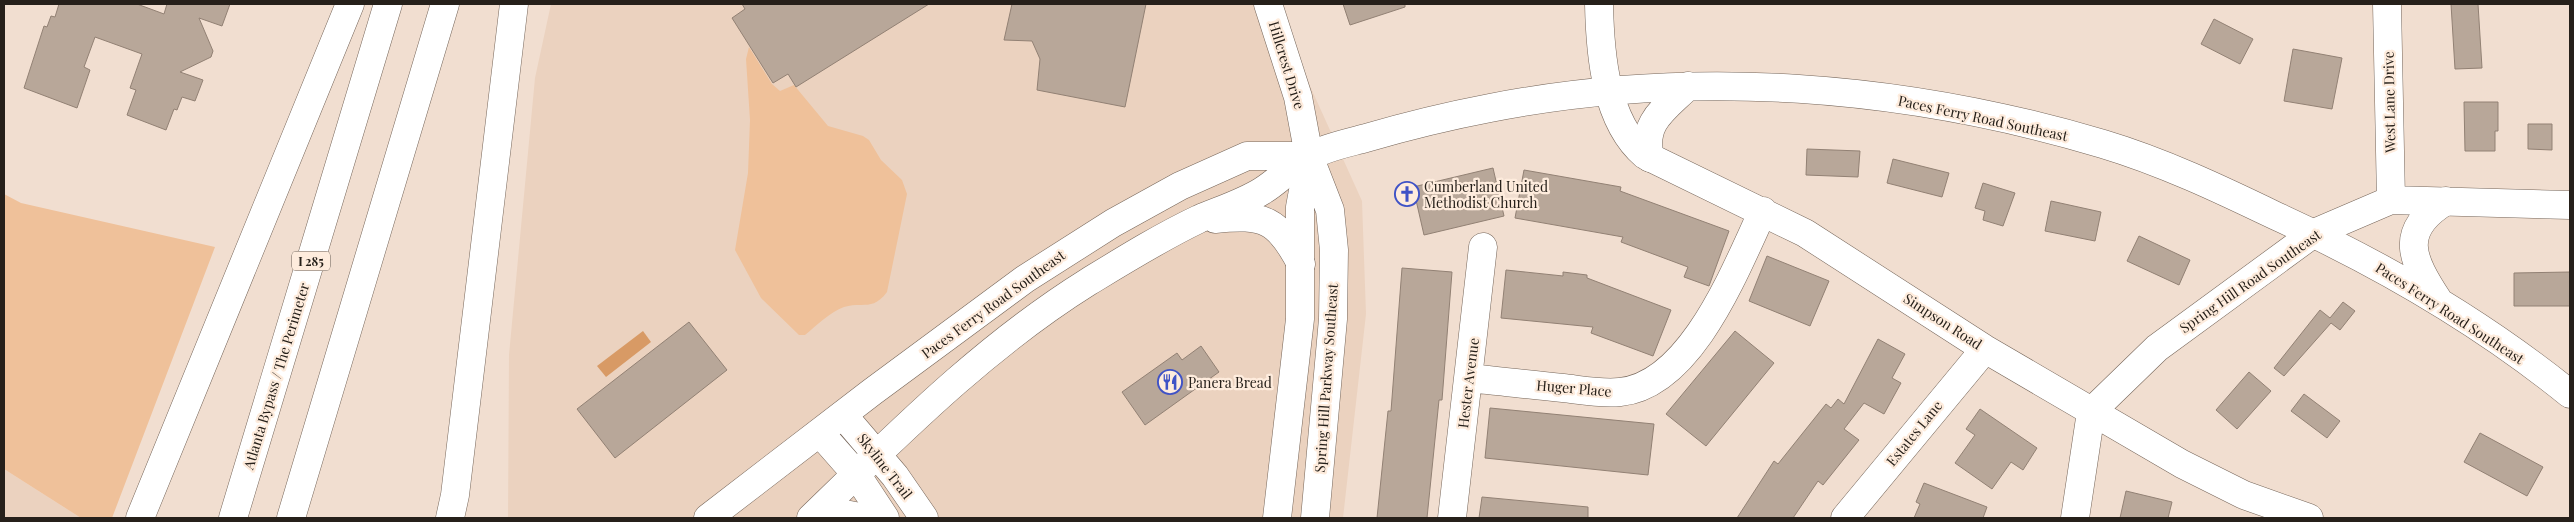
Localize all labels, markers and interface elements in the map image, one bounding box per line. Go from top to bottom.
street label: Hillcrest Drive [1265,19,1309,111]
street label: West Lane Drive [2379,51,2399,154]
street label: Paces Ferry Road Southeast [1896,91,2071,146]
place label: Cumberland United Methodist Church [1424,177,1548,212]
church icon: Cumberland United Methodist Church [1394,181,1420,207]
street label: Spring Hill Road Southeast [2176,224,2325,337]
street label: Paces Ferry Road Southeast [917,245,1069,363]
road number: I 285 [292,252,330,270]
street label: Paces Ferry Road Southeast [2372,258,2529,369]
street label: Atlanta Bypass / The Perimeter [238,280,314,473]
street label: Spring Hill Parkway Southeast [1310,282,1342,473]
street label: Simpson Road [1900,289,1986,353]
street label: Hester Avenue [1453,337,1483,429]
restaurant icon: Panera Bread [1157,369,1183,395]
place label: Panera Bread [1188,373,1272,392]
street label: Huger Place [1536,375,1612,401]
street label: Estates Lane [1882,396,1946,470]
street label: Skyline Trail [853,429,917,503]

